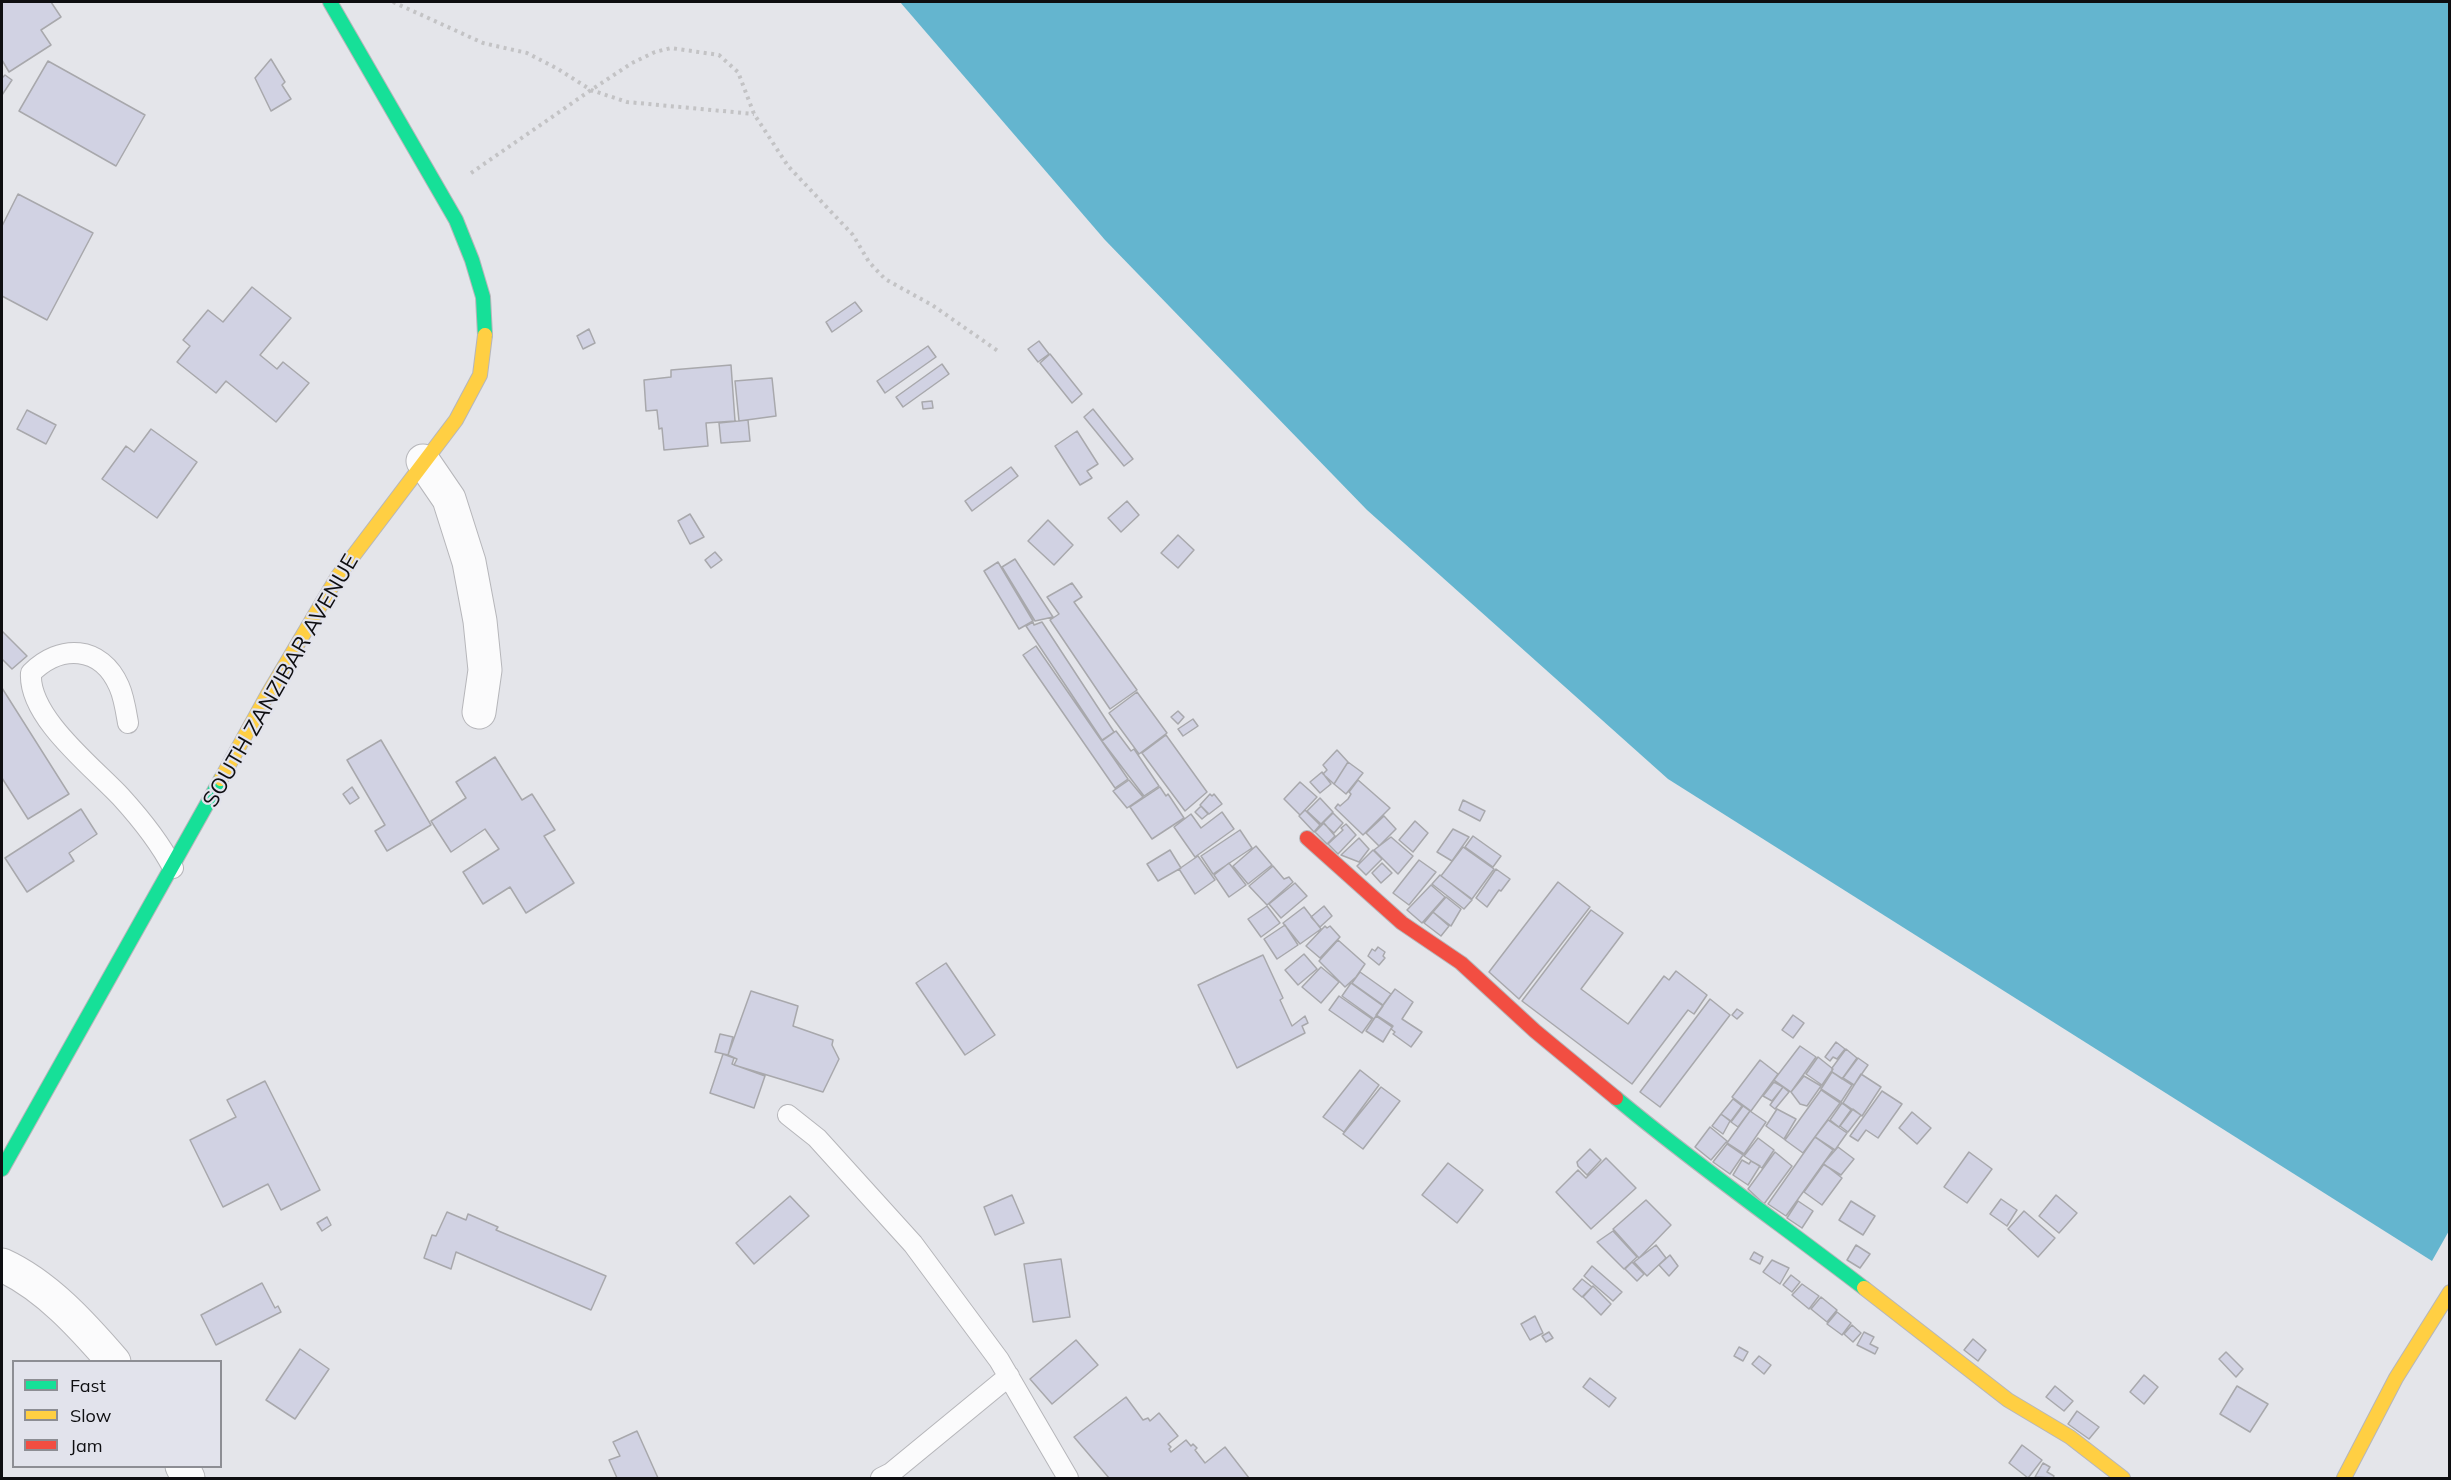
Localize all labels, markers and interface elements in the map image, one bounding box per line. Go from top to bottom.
street label: SOUTH ZANZIBAR AVENUE [198,550,364,812]
legend [12,1360,222,1468]
text: Fast [70,1374,106,1397]
text: Slow [70,1404,111,1427]
text: Jam [70,1434,103,1457]

